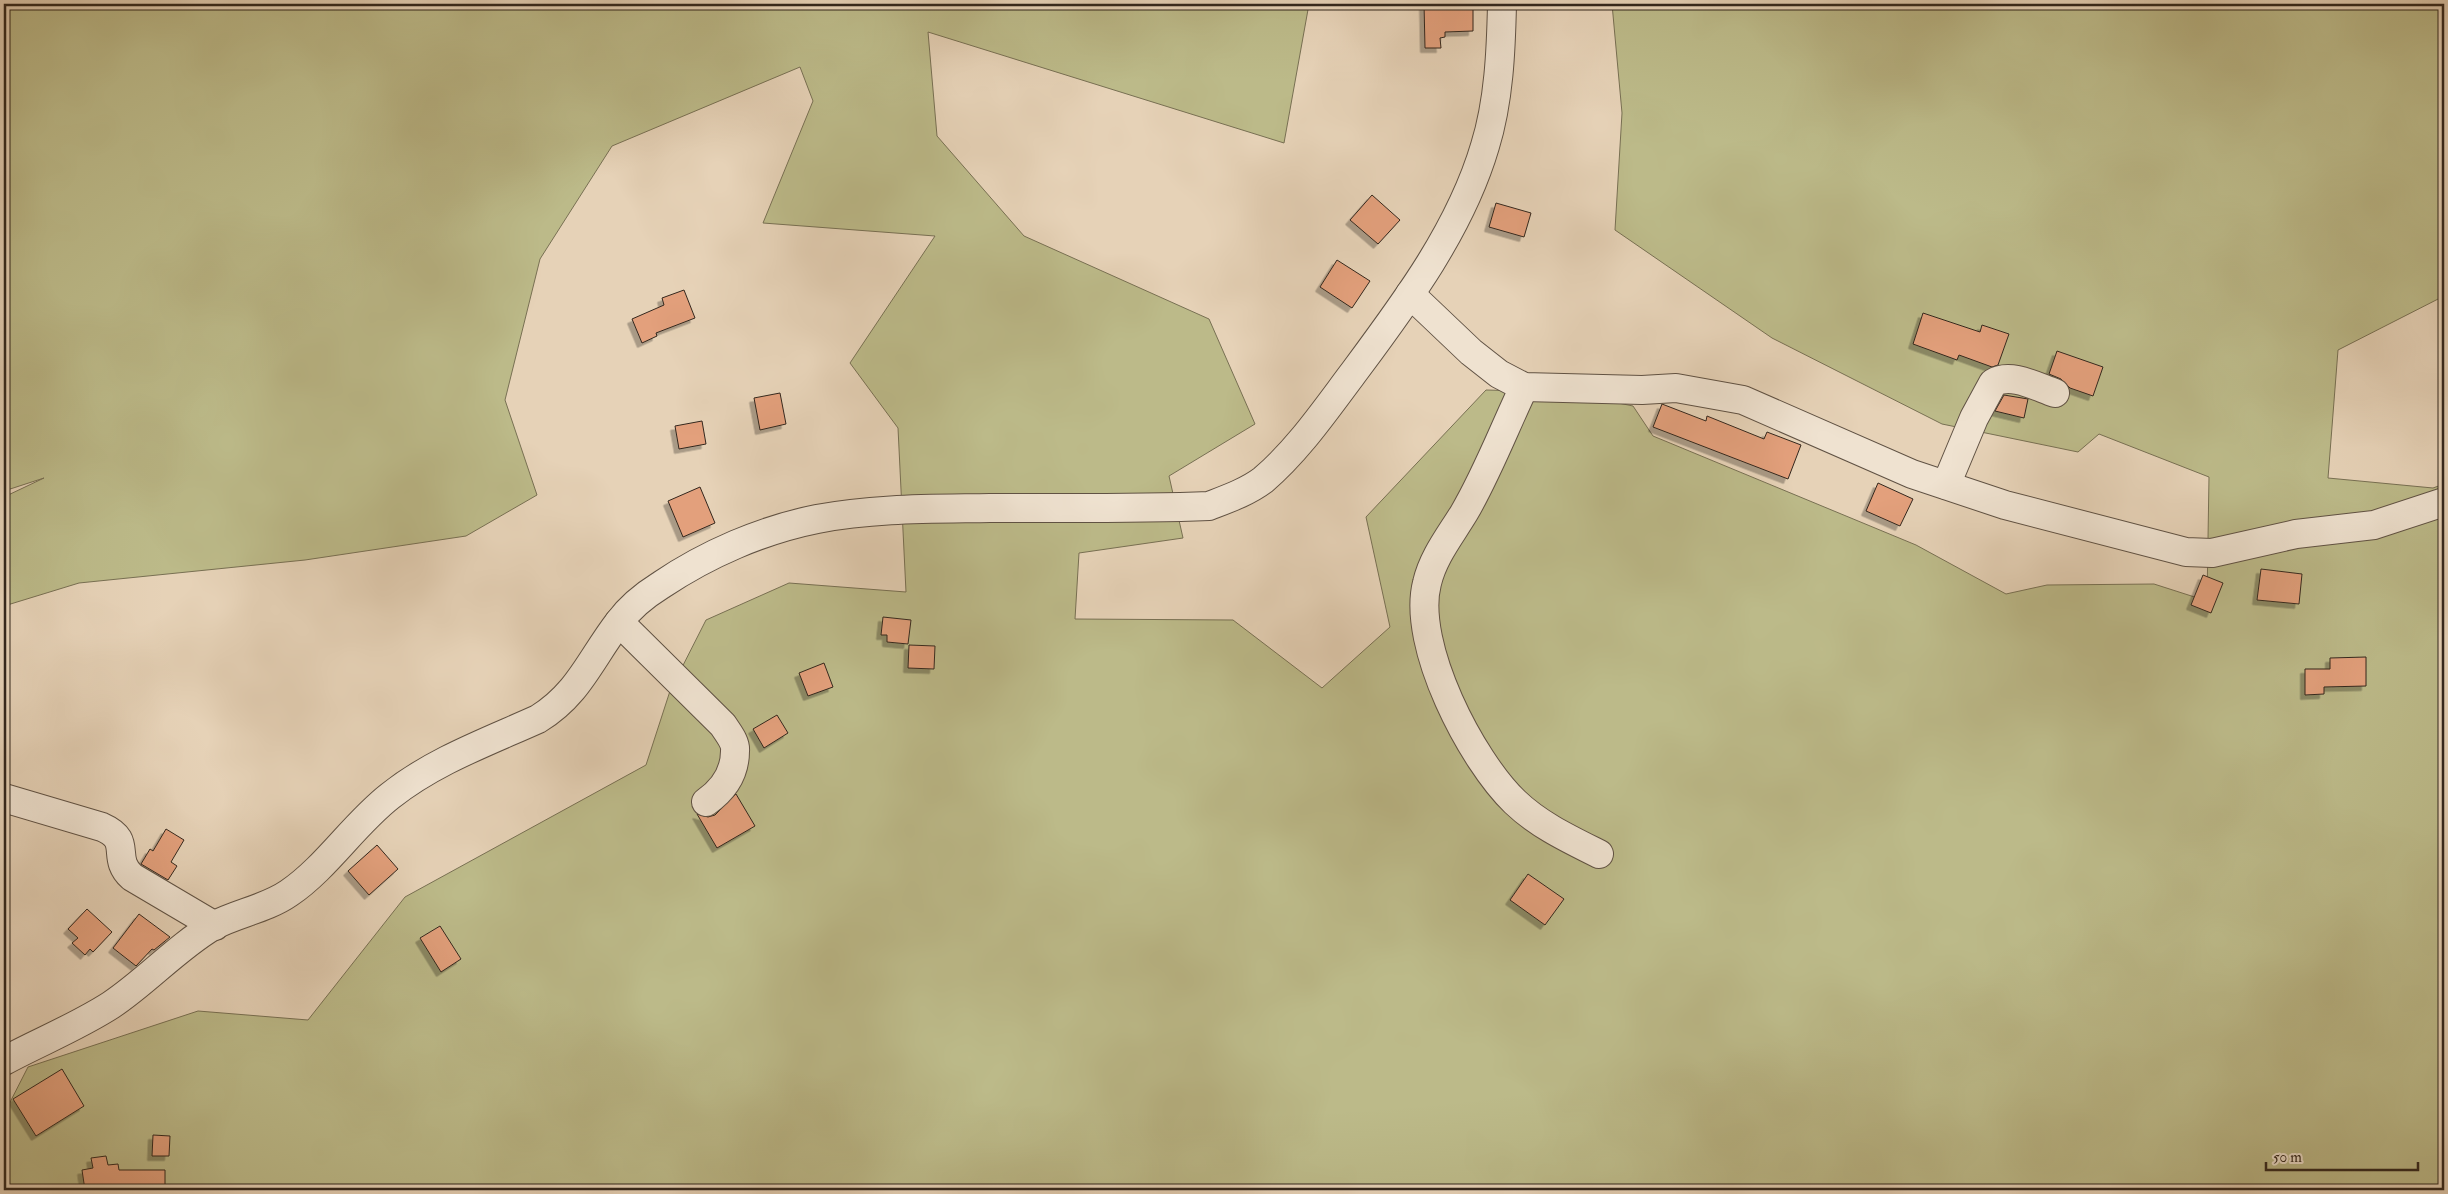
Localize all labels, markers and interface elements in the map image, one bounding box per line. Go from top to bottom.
scale bar [2266,1139,2418,1171]
text: 50 m [2273,1148,2302,1167]

